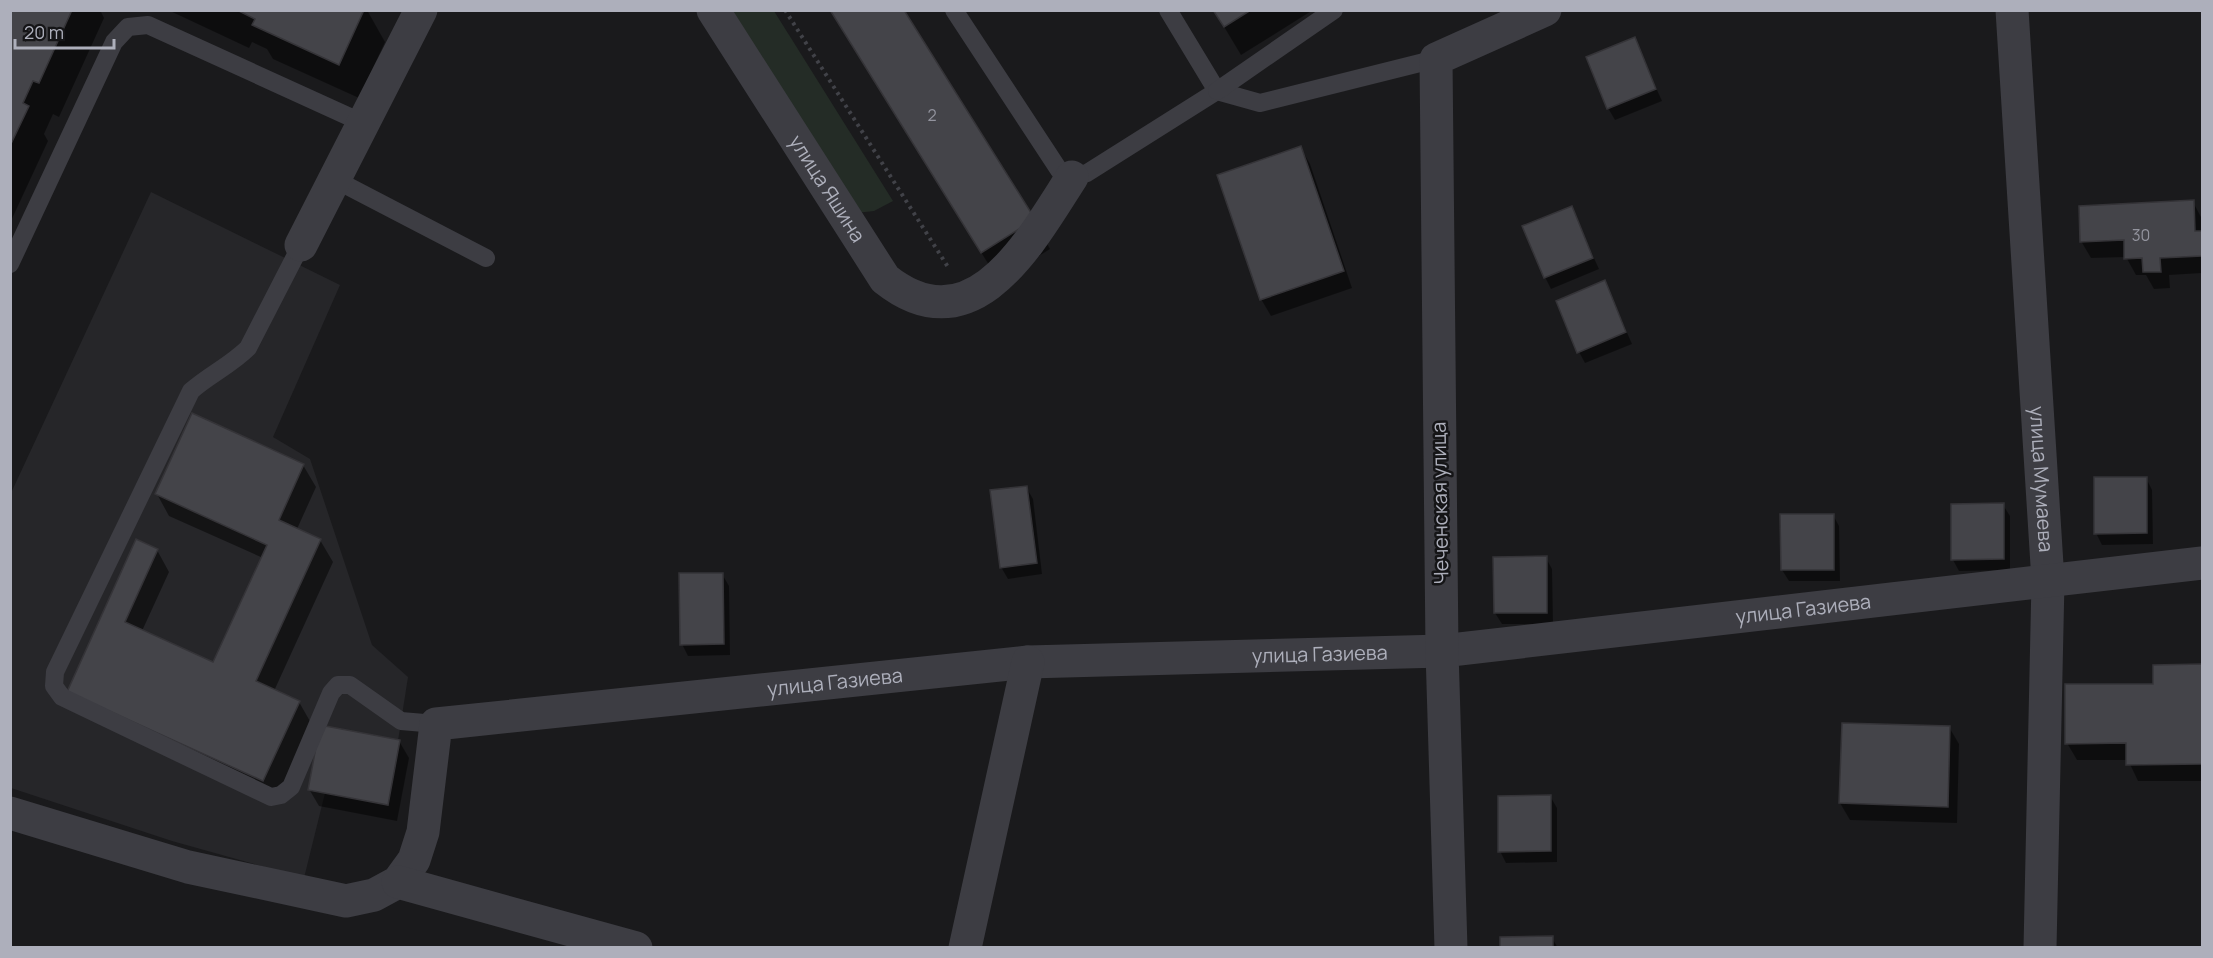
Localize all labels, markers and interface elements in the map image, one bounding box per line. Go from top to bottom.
scale bar [15,12,114,50]
text: 20 m [24,20,64,44]
house number: 2 [927,104,937,126]
street label: улица Яшина [783,129,872,247]
house number: 30 [2132,224,2150,246]
street label: улица Мумаева [2024,405,2060,553]
street label: Чеченская улица [1425,421,1454,585]
street label: улица Газиева [1734,587,1872,630]
street label: улица Газиева [1251,638,1388,669]
street label: улица Газиева [766,661,904,702]

